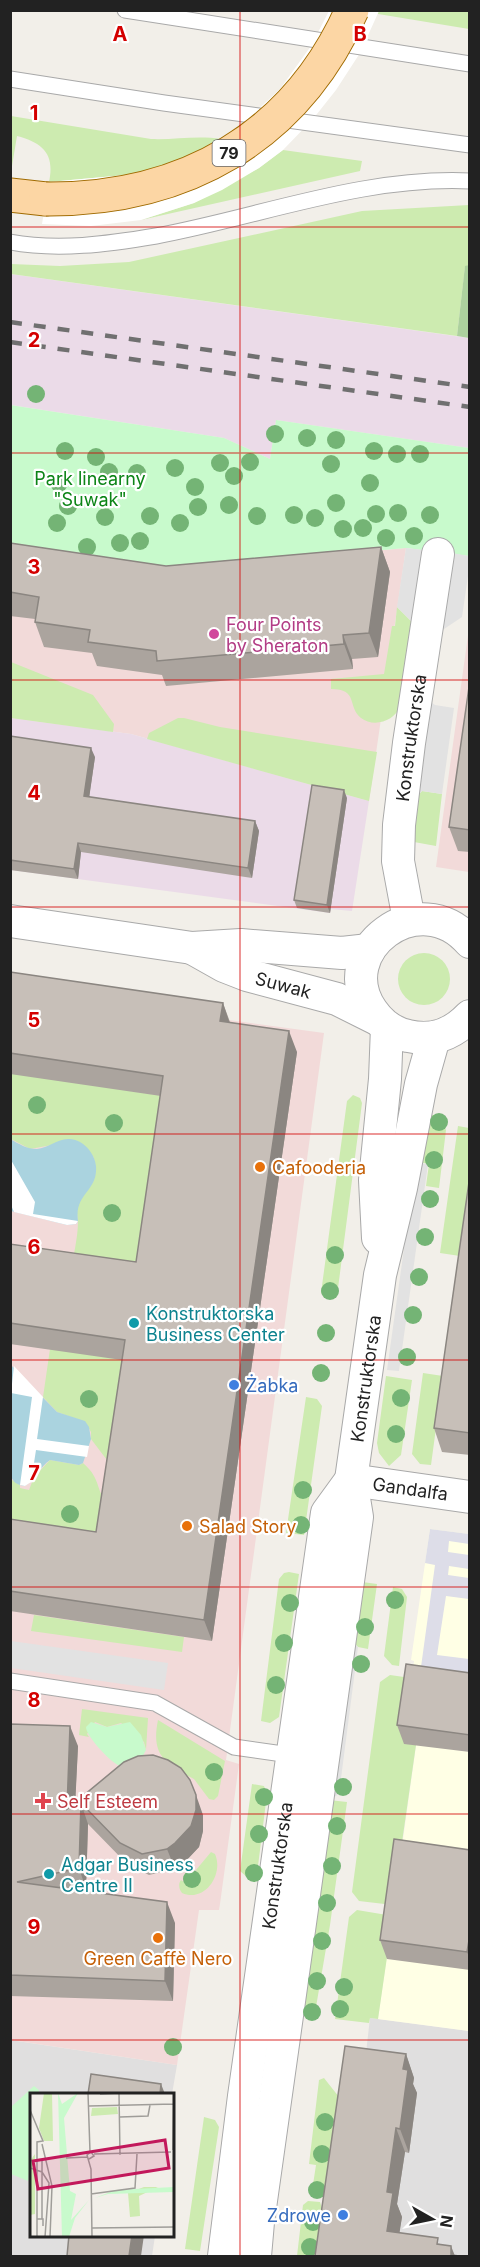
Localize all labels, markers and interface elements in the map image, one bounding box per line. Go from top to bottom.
text: A [113,22,128,46]
text: B [353,22,367,46]
text: 1 [30,101,38,125]
road number: 79 [212,140,246,166]
text: 2 [28,328,40,352]
park label: Park linearny "Suwak" [34,468,146,510]
text: 3 [28,555,40,579]
place label: Four Points by Sheraton [226,614,329,656]
marker: Four Points by Sheraton [207,627,221,641]
street label: Konstruktorska [391,673,430,803]
text: 4 [27,781,41,805]
street label: Suwak [253,967,314,1002]
text: 5 [28,1008,40,1032]
place label: Cafooderia [272,1157,366,1178]
marker: Cafooderia [253,1160,267,1174]
text: 6 [28,1235,41,1259]
place label: Konstruktorska Business Center [146,1303,285,1345]
street label: Konstruktorska [346,1314,385,1444]
marker: Konstruktorska Business Center [127,1316,141,1330]
place label: Żabka [246,1374,298,1396]
marker: Żabka [227,1378,241,1392]
text: 7 [28,1461,40,1485]
street label: Gandalfa [371,1473,450,1504]
place label: Salad Story [199,1516,296,1537]
marker: Salad Story [180,1519,194,1533]
text: 8 [27,1688,41,1712]
place label: Self Esteem [57,1791,158,1812]
marker: Self Esteem [34,1792,52,1810]
street label: Konstruktorska [257,1801,296,1931]
place label: Adgar Business Centre II [61,1854,194,1896]
marker: Adgar Business Centre II [42,1867,56,1881]
text: 9 [28,1915,41,1939]
marker: Green Caffè Nero [151,1931,165,1945]
place label: Green Caffè Nero [84,1948,232,1969]
inset map [30,2093,174,2237]
north arrow [402,2189,462,2249]
place label: Zdrowe [267,2205,331,2226]
marker: Zdrowe [336,2208,350,2222]
text: N [436,2214,458,2229]

